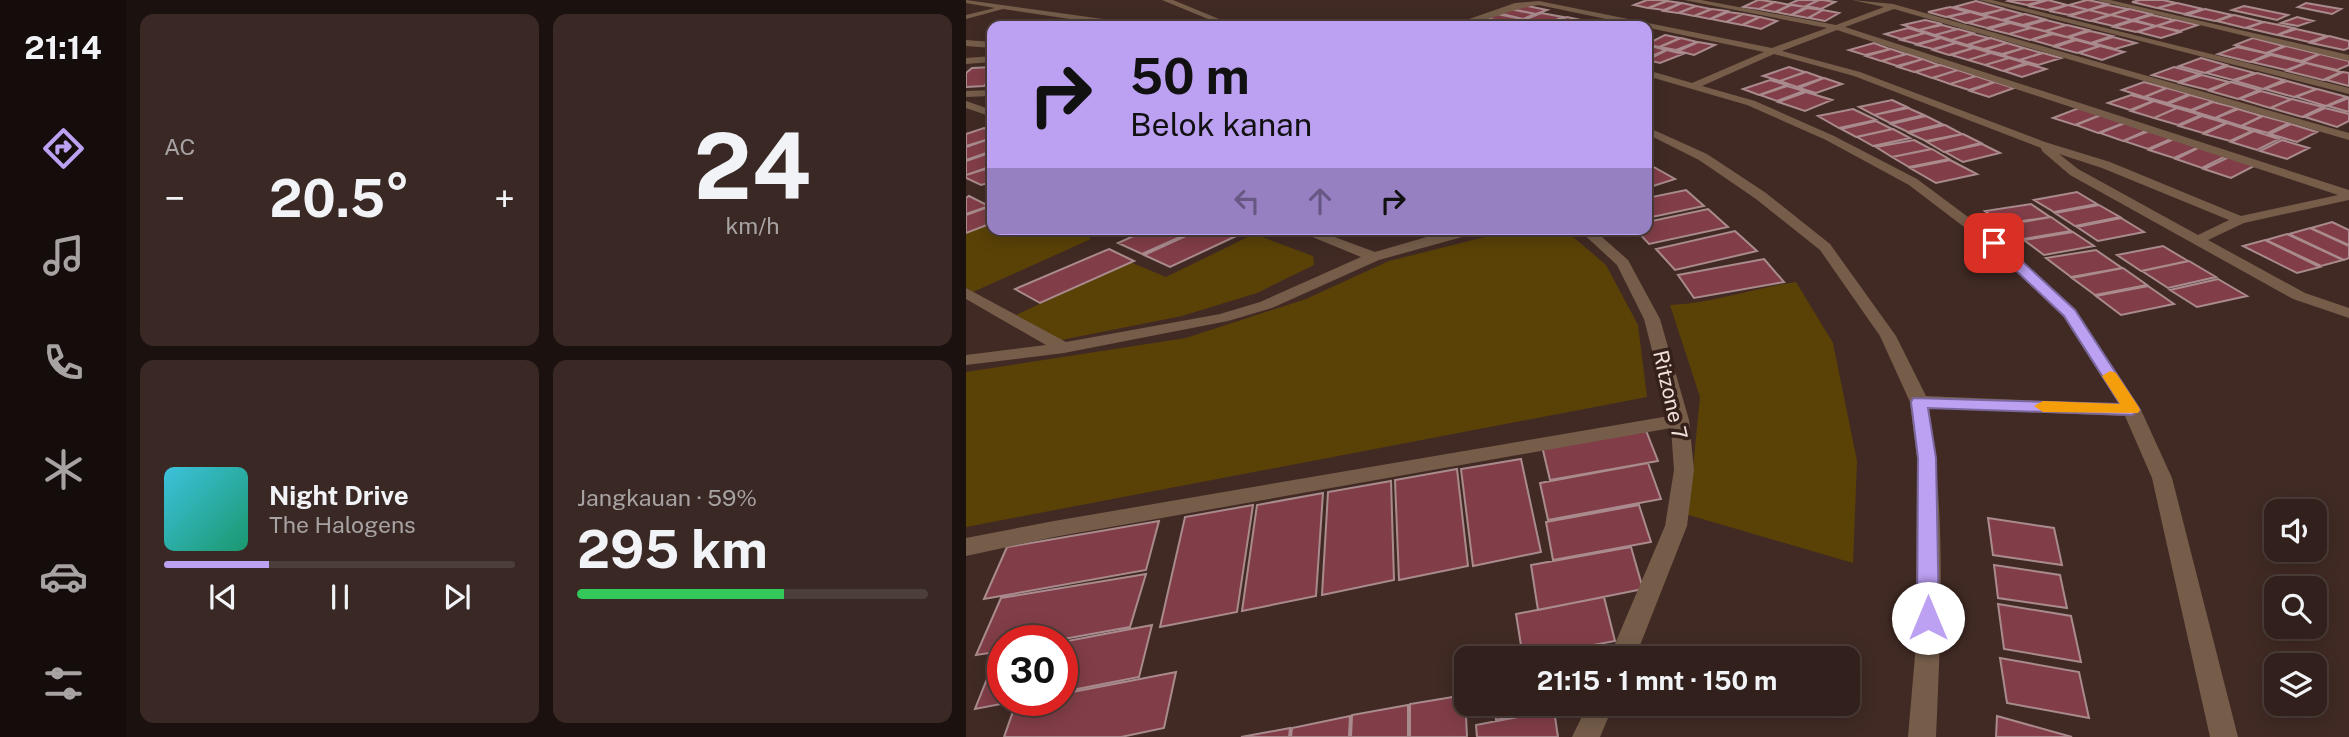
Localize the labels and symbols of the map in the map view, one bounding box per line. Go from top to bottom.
pin [1964,213,2024,273]
street label: Ritzone 7 [1648,348,1693,442]
position arrow [1891,581,1965,655]
speed limit sign: 30 [987,625,1078,716]

